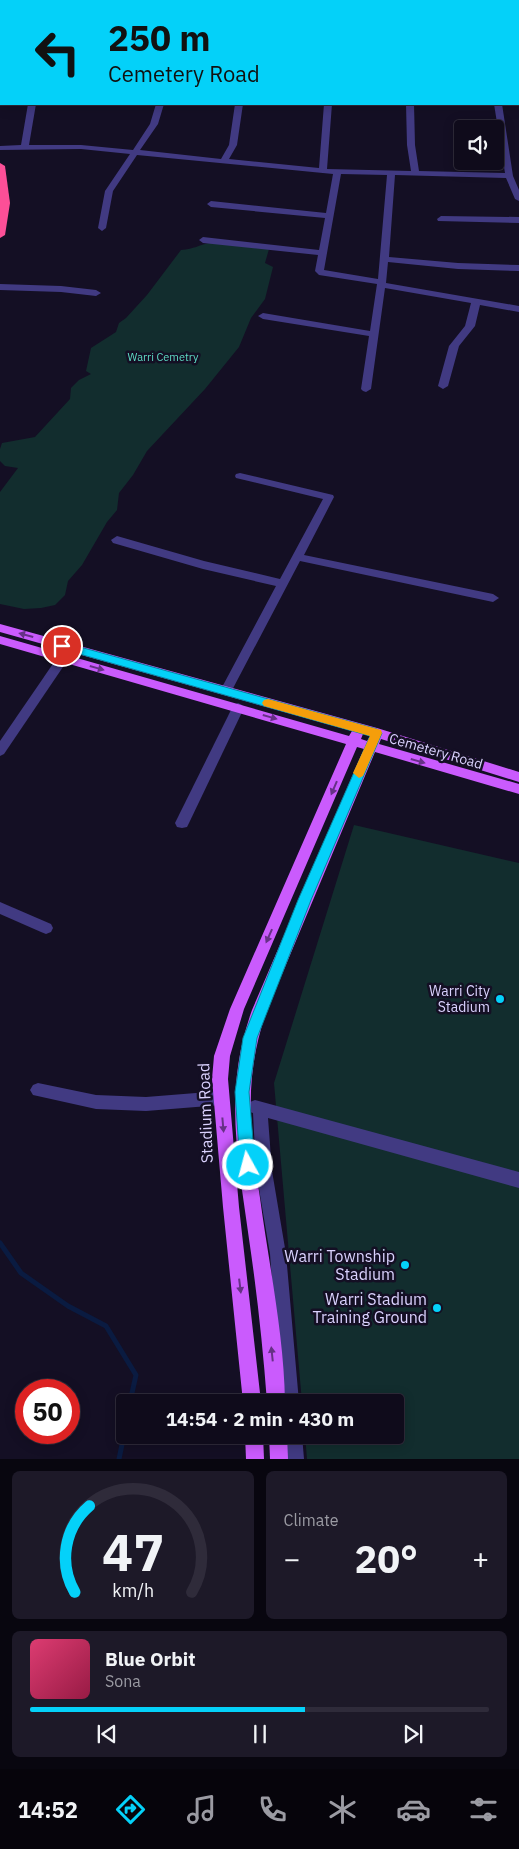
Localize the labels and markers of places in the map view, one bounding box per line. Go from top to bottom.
pin [41,625,83,667]
place label: Warri City Stadium [429,982,490,1016]
marker: Warri City Stadium [494,993,506,1005]
place label: Warri Township Stadium [284,1246,395,1284]
marker: Warri Township Stadium [399,1259,411,1271]
place label: Warri Stadium Training Ground [312,1289,427,1327]
marker: Warri Stadium Training Ground [431,1302,443,1314]

